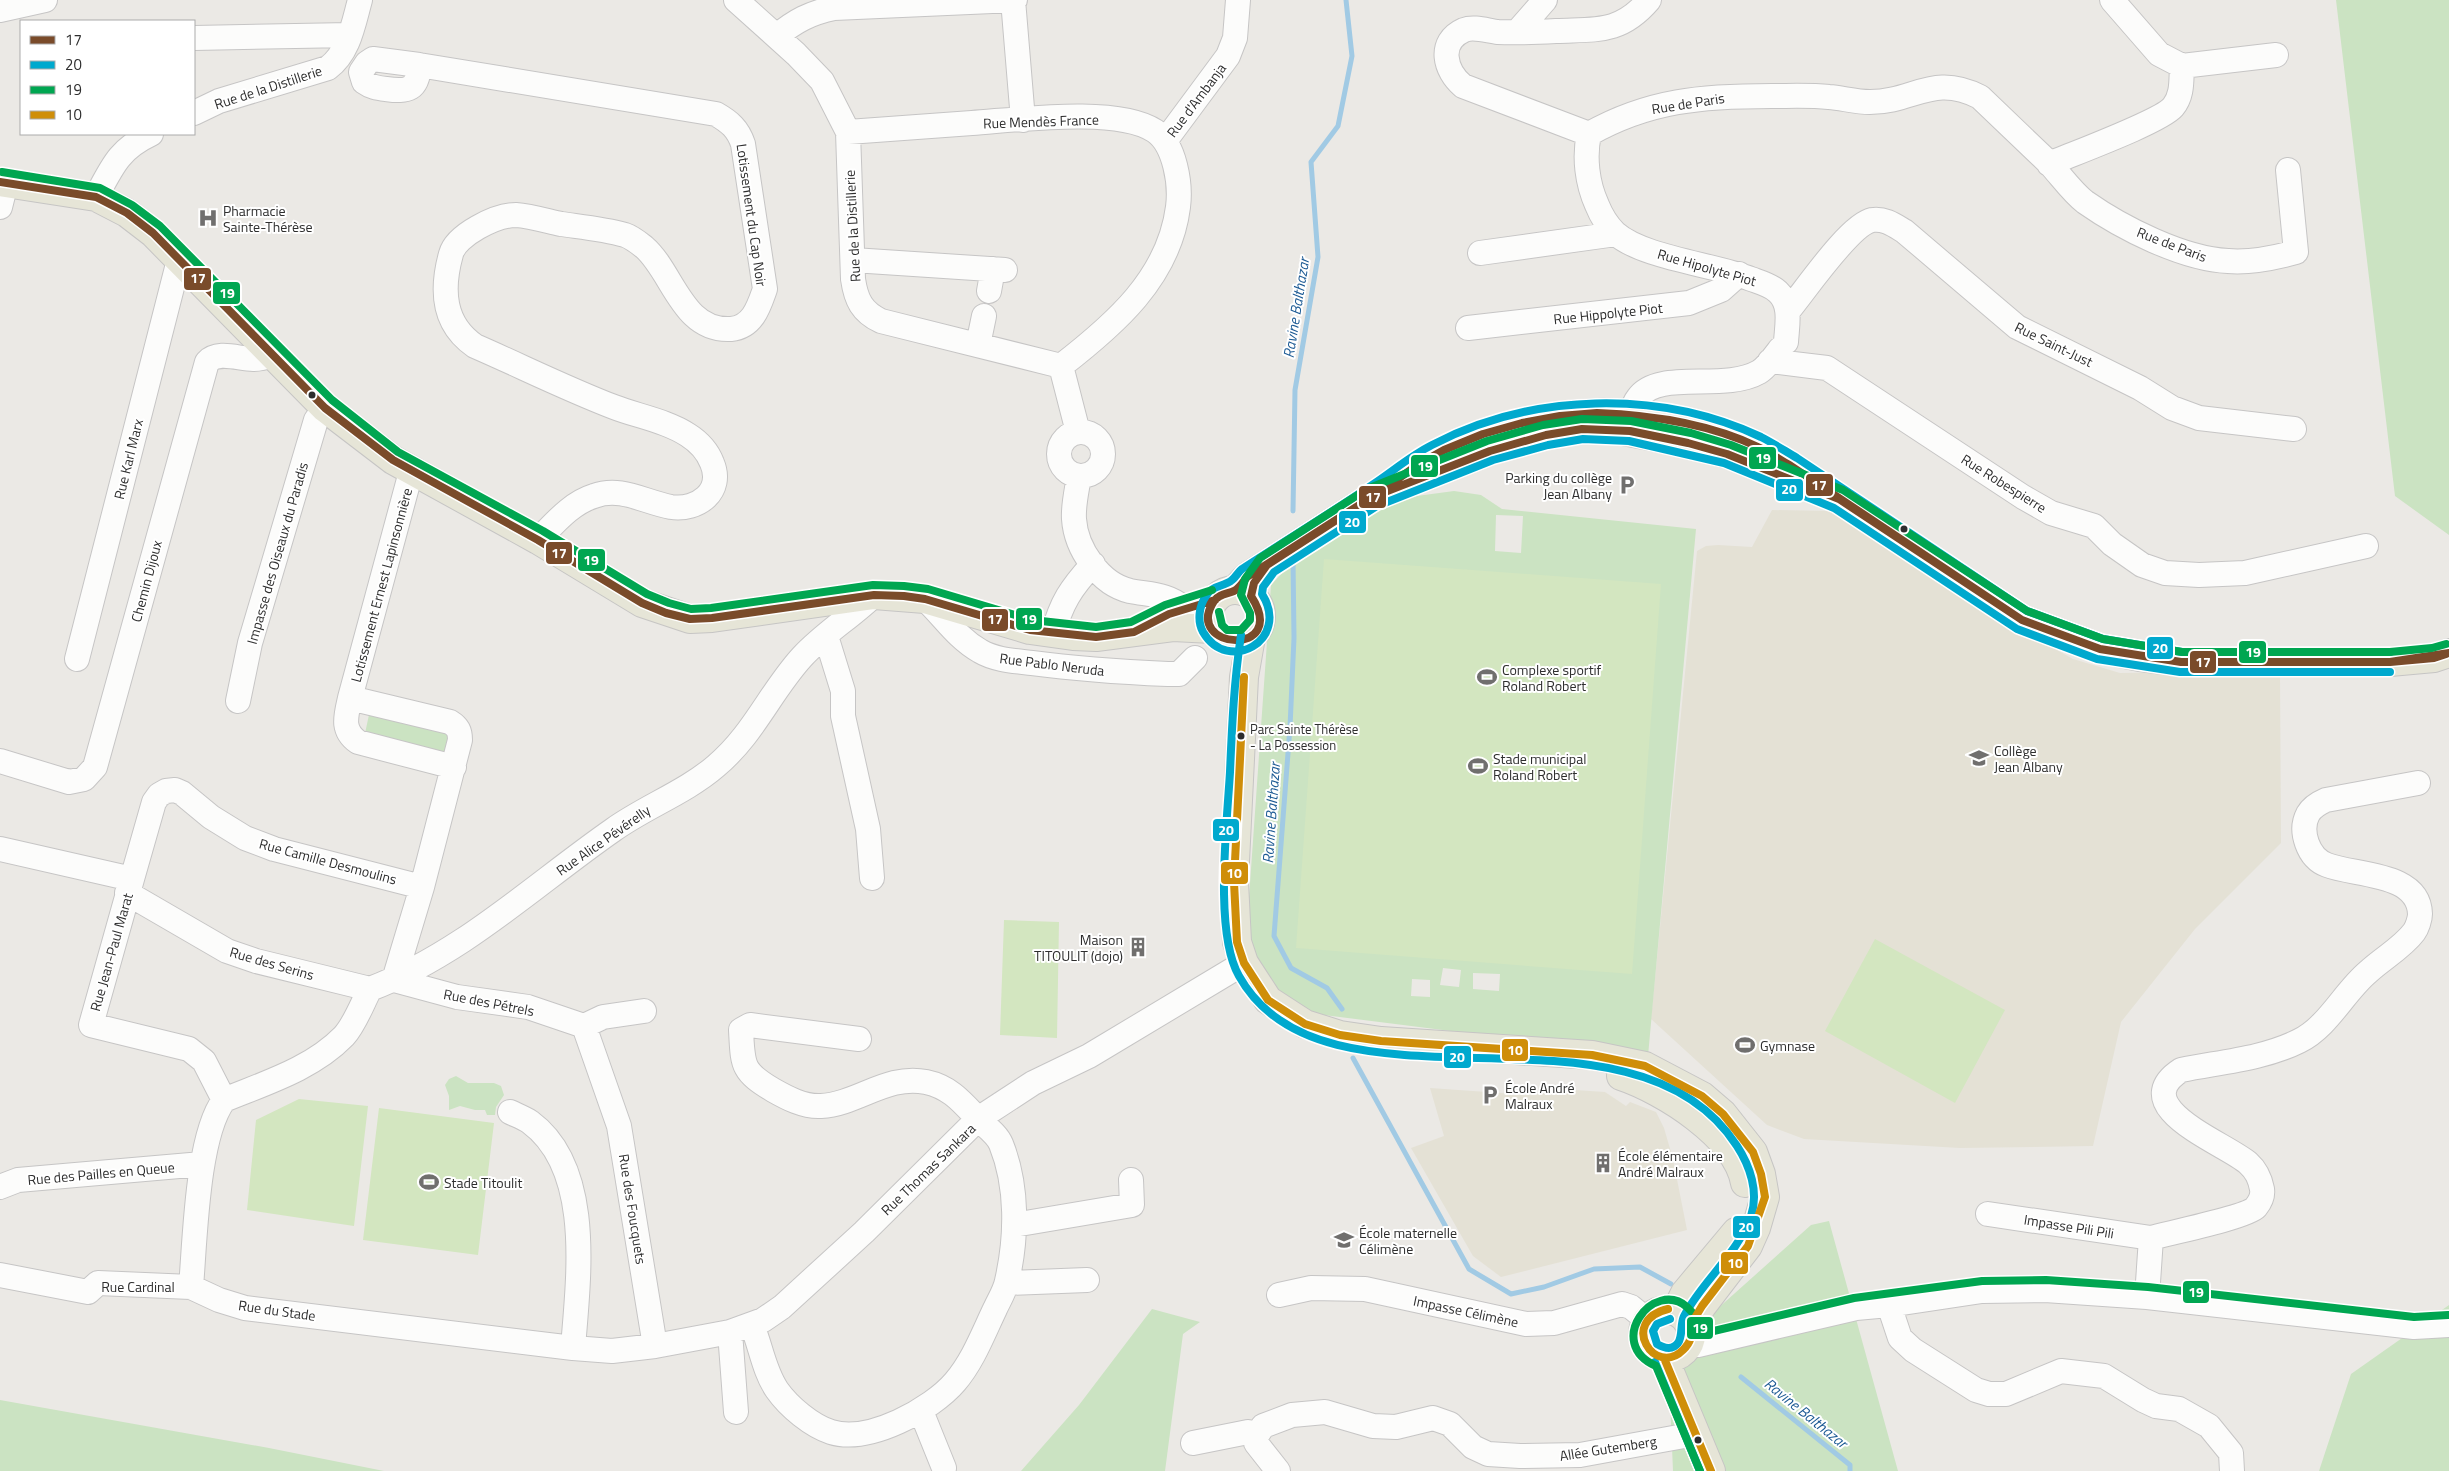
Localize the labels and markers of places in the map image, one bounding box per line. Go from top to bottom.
place label: Pharmacie Sainte-Thérèse [223,200,313,237]
hospital icon: Pharmacie Sainte-Thérèse [197,207,219,229]
unlabelled marker [307,390,317,400]
place label: Parking du collège Jean Albany [1505,467,1612,504]
parking icon: Parking du collège Jean Albany [1616,474,1638,496]
unlabelled marker [1899,524,1909,534]
place label: Complexe sportif Roland Robert [1502,659,1602,696]
sports icon: Complexe sportif Roland Robert [1476,666,1498,688]
place label: Parc Sainte Thérèse - La Possession [1250,719,1358,755]
marker: Parc Sainte Thérèse - La Possession [1236,731,1246,741]
place label: Collège Jean Albany [1994,740,2063,777]
school or university icon: Collège Jean Albany [1968,747,1990,769]
place label: Stade municipal Roland Robert [1493,748,1586,785]
sports icon: Stade municipal Roland Robert [1467,755,1489,777]
place label: Maison TITOULIT (dojo) [1034,929,1123,966]
building icon: Maison TITOULIT (dojo) [1127,936,1149,958]
sports icon: Gymnase [1734,1034,1756,1056]
place label: Gymnase [1760,1035,1815,1056]
place label: École André Malraux [1505,1077,1574,1114]
parking icon: École André Malraux [1479,1084,1501,1106]
place label: École élémentaire André Malraux [1618,1145,1723,1182]
building icon: École élémentaire André Malraux [1592,1152,1614,1174]
sports icon: Stade Titoulit [418,1171,440,1193]
place label: Stade Titoulit [444,1172,522,1193]
place label: École maternelle Célimène [1359,1222,1457,1259]
school or university icon: École maternelle Célimène [1333,1229,1355,1251]
unlabelled marker [1693,1435,1703,1445]

